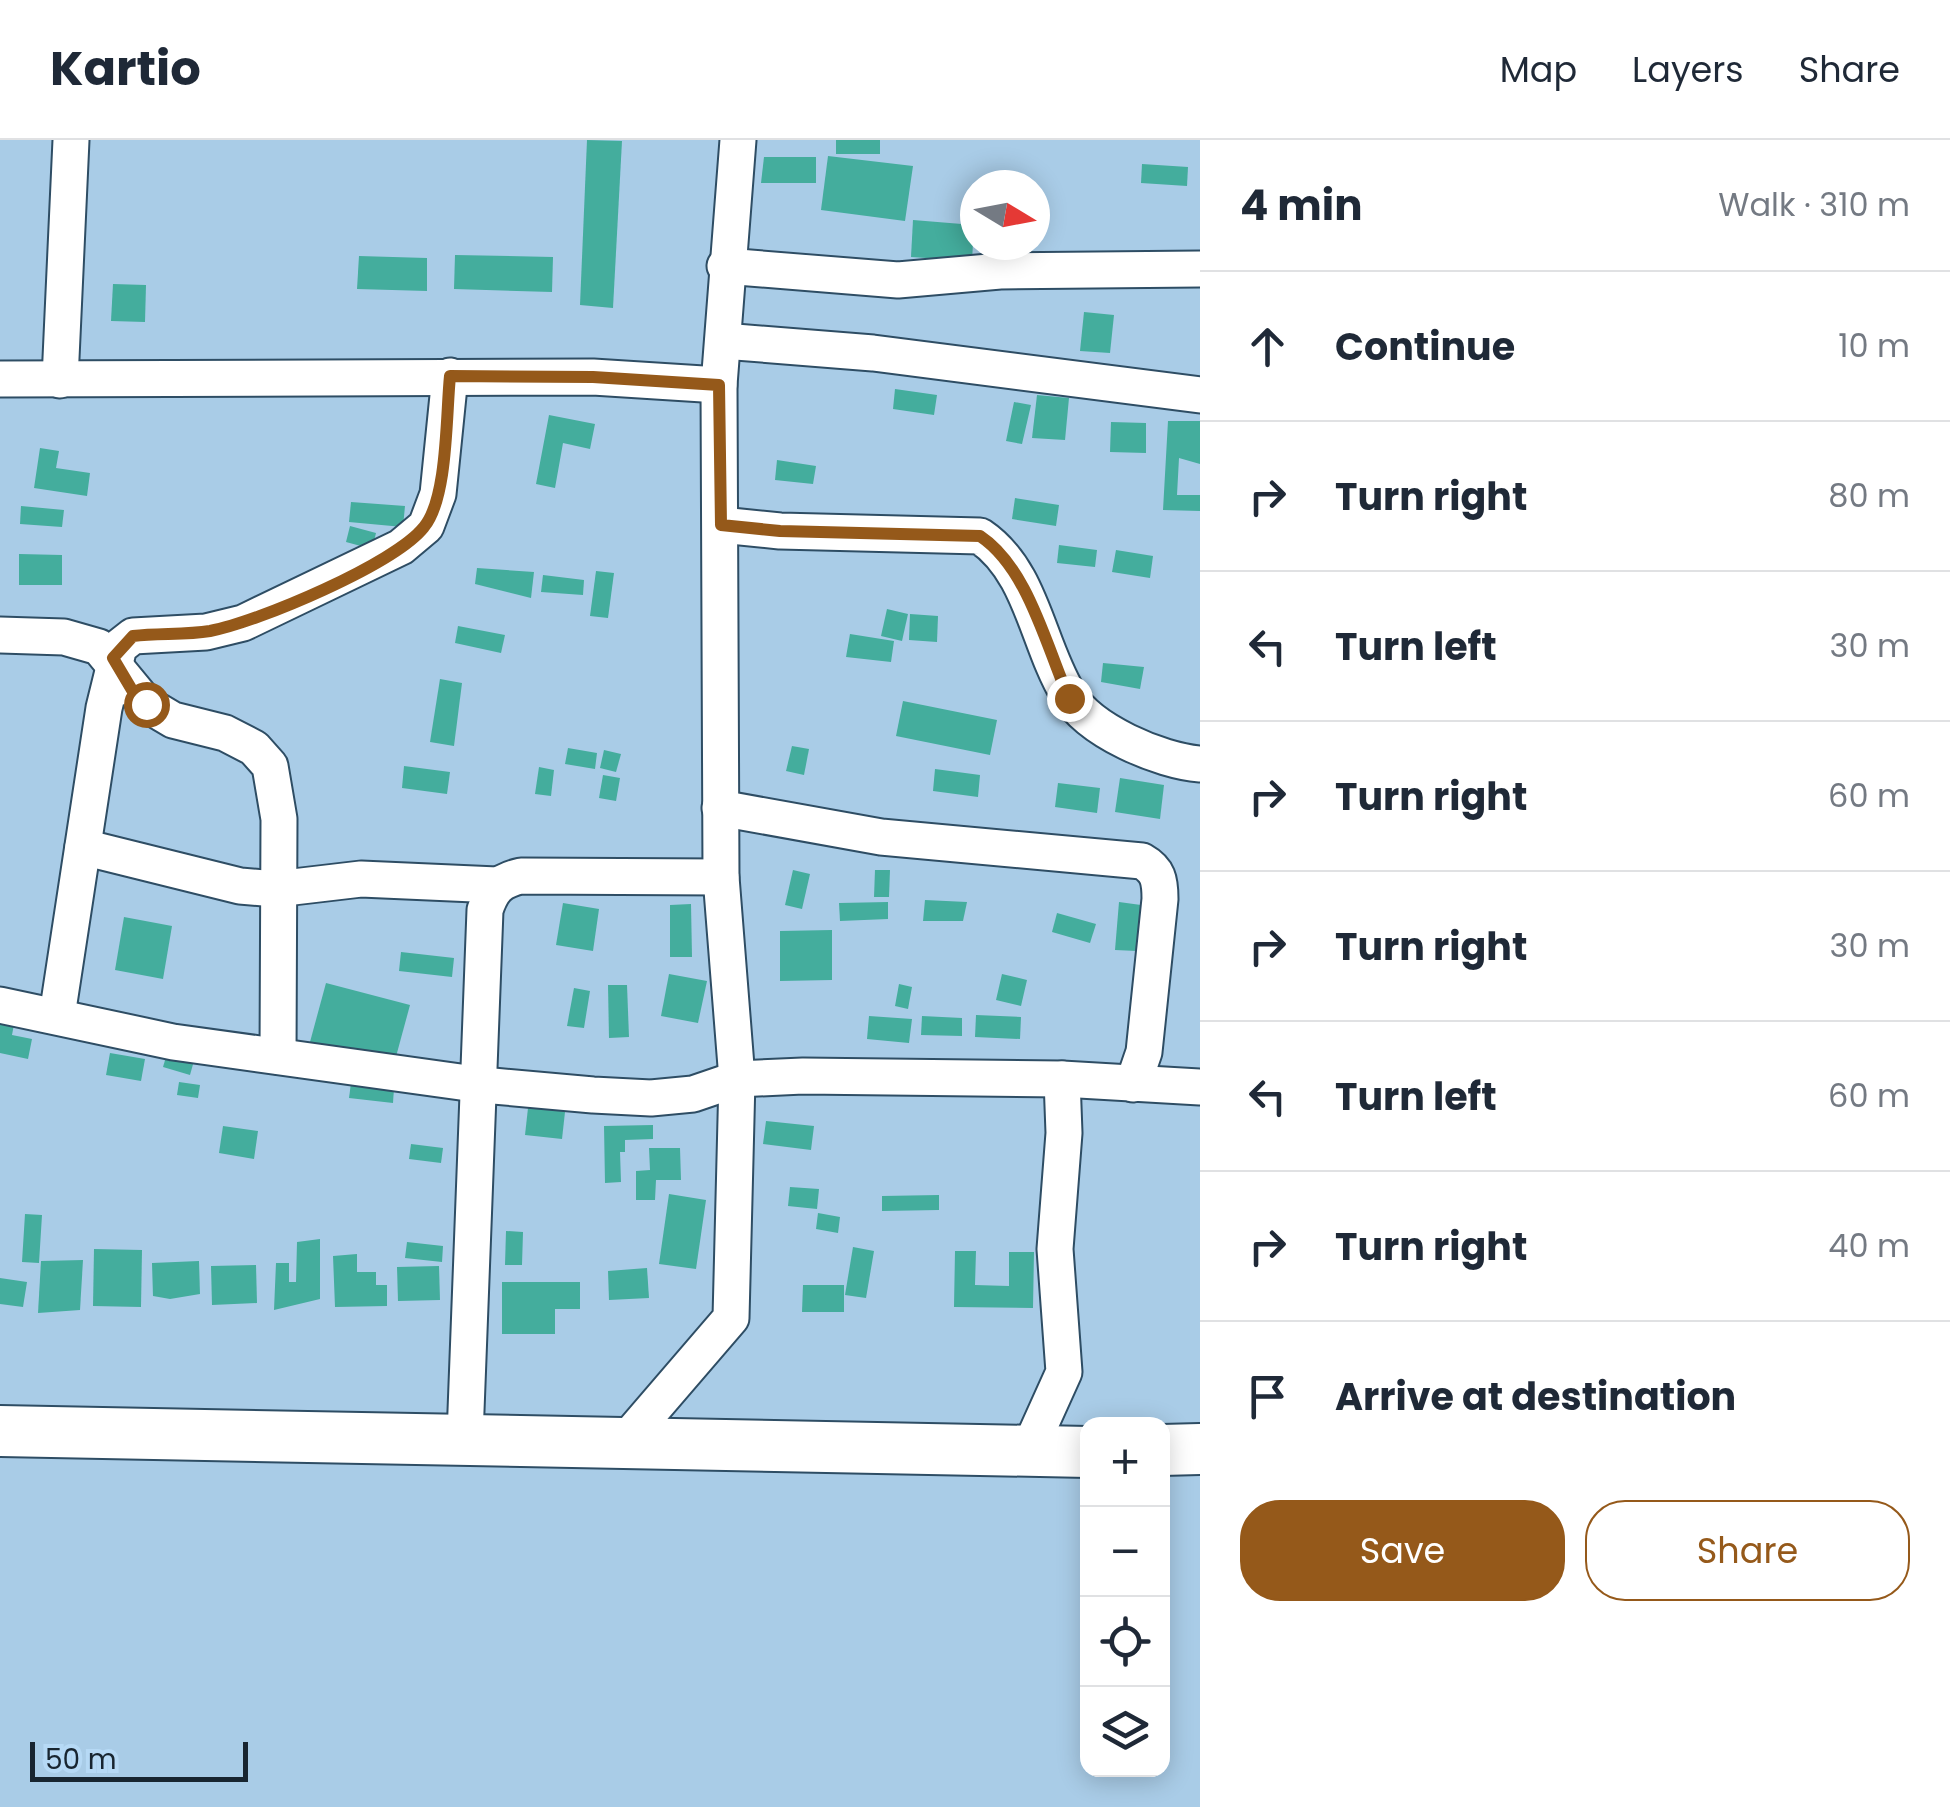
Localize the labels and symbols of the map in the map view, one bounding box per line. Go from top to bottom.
north arrow [960,170,1050,260]
route end [1047,676,1093,722]
route start [124,682,170,728]
scale bar [30,1737,248,1782]

